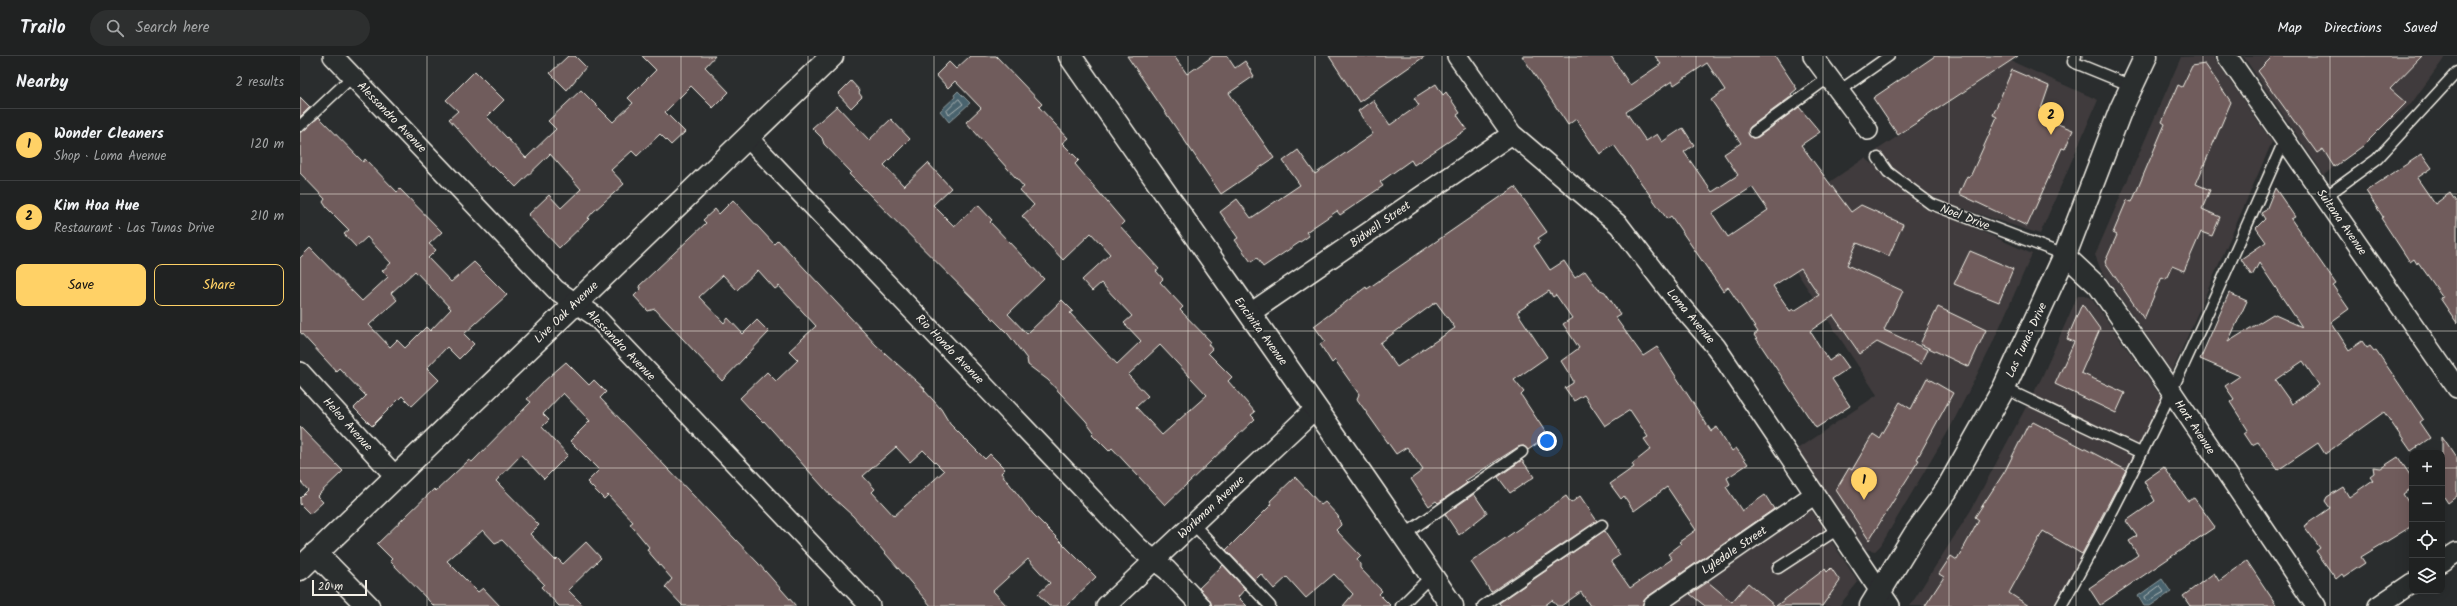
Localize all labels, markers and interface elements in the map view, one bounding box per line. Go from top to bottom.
search box [90,10,370,46]
text: Trailo [20,13,66,43]
text: Search here [136,16,210,40]
icon: search [104,17,126,39]
text: Map [2277,17,2302,39]
text: Directions [2324,17,2382,39]
text: Saved [2404,17,2437,39]
text: Nearby [16,69,68,96]
text: 2 results [236,72,284,93]
street label: Alessandro Avenue [352,77,431,158]
pin: 2 [2038,102,2064,135]
text: Wonder Cleaners [54,122,164,146]
text: 1 [27,134,31,155]
text: 120 m [250,134,284,155]
text: Shop · Loma Avenue [54,146,166,167]
street label: Sultana Avenue [2312,185,2372,260]
text: Kim Hoa Hue [54,194,139,218]
street label: Bidwell Street [1346,196,1415,253]
street label: Noel Drive [1937,199,1993,236]
text: 2 [25,206,33,227]
text: 210 m [250,206,284,227]
text: Restaurant · Las Tunas Drive [54,218,214,239]
button: Save [16,264,146,306]
button: Share [154,264,284,306]
street label: Live Oak Avenue [530,276,603,348]
street label: Loma Avenue [1662,284,1720,349]
street label: Encinita Avenue [1229,293,1293,370]
street label: Las Tunas Drive [2001,299,2052,381]
street label: Alessandro Avenue [581,305,660,386]
street label: Rio Hondo Avenue [911,310,989,389]
street label: Heleo Avenue [318,393,378,456]
street label: Hart Avenue [2169,396,2220,459]
your location [1537,431,1557,451]
map controls [2409,450,2445,594]
button: + [2409,450,2445,486]
pin: 1 [1851,467,1877,500]
street label: Workman Avenue [1173,471,1250,544]
button: − [2409,486,2445,522]
street label: Lyledale Street [1698,521,1771,579]
button: locate [2409,522,2445,558]
button: layers [2409,558,2445,594]
scale bar [312,578,367,597]
text: 20 m [318,578,343,596]

